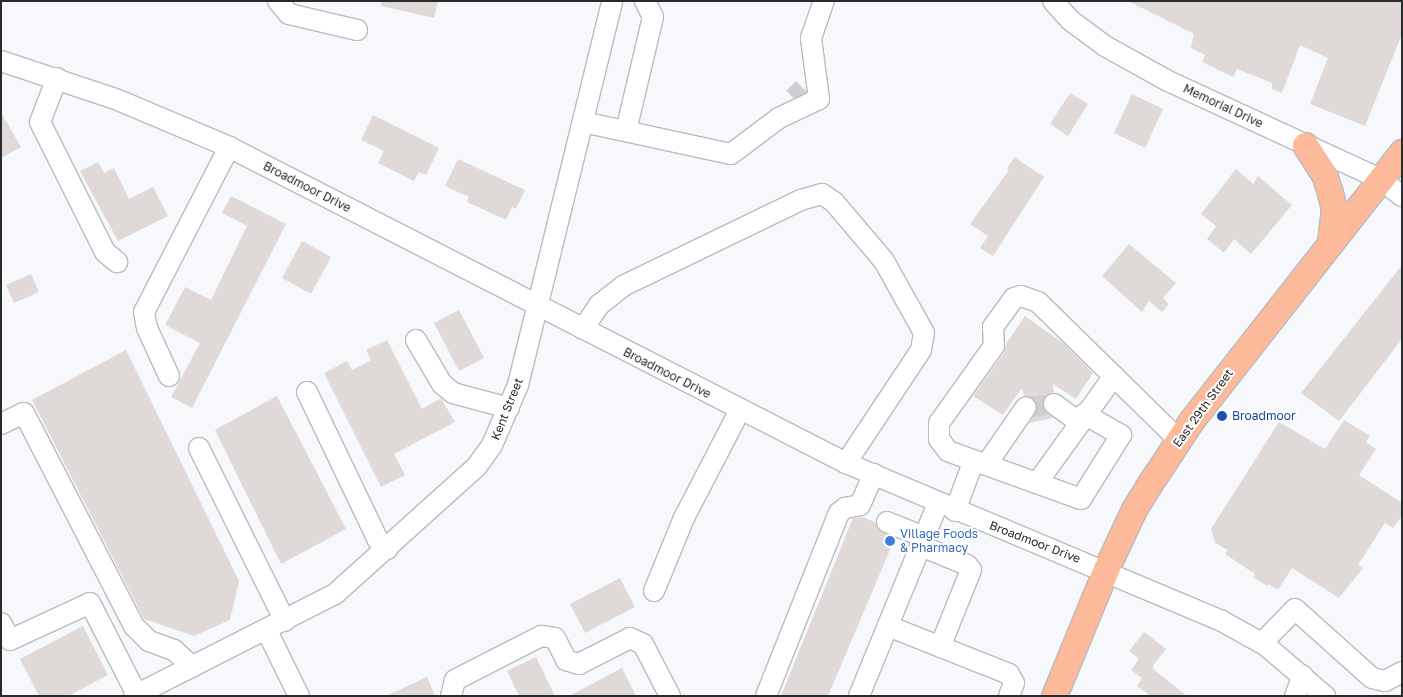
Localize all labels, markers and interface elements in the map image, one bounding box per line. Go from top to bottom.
street label: Memorial Drive [1181,81,1265,131]
street label: Broadmoor Drive [261,159,353,215]
street label: Broadmoor Drive [621,345,713,401]
street label: East 29th Street [1170,366,1236,450]
street label: Kent Street [488,376,526,442]
place label: Broadmoor [1232,409,1296,423]
marker: Broadmoor [1216,410,1228,422]
street label: Broadmoor Drive [987,518,1083,566]
place label: Village Foods & Pharmacy [900,527,978,555]
marker: Village Foods & Pharmacy [884,535,896,547]

